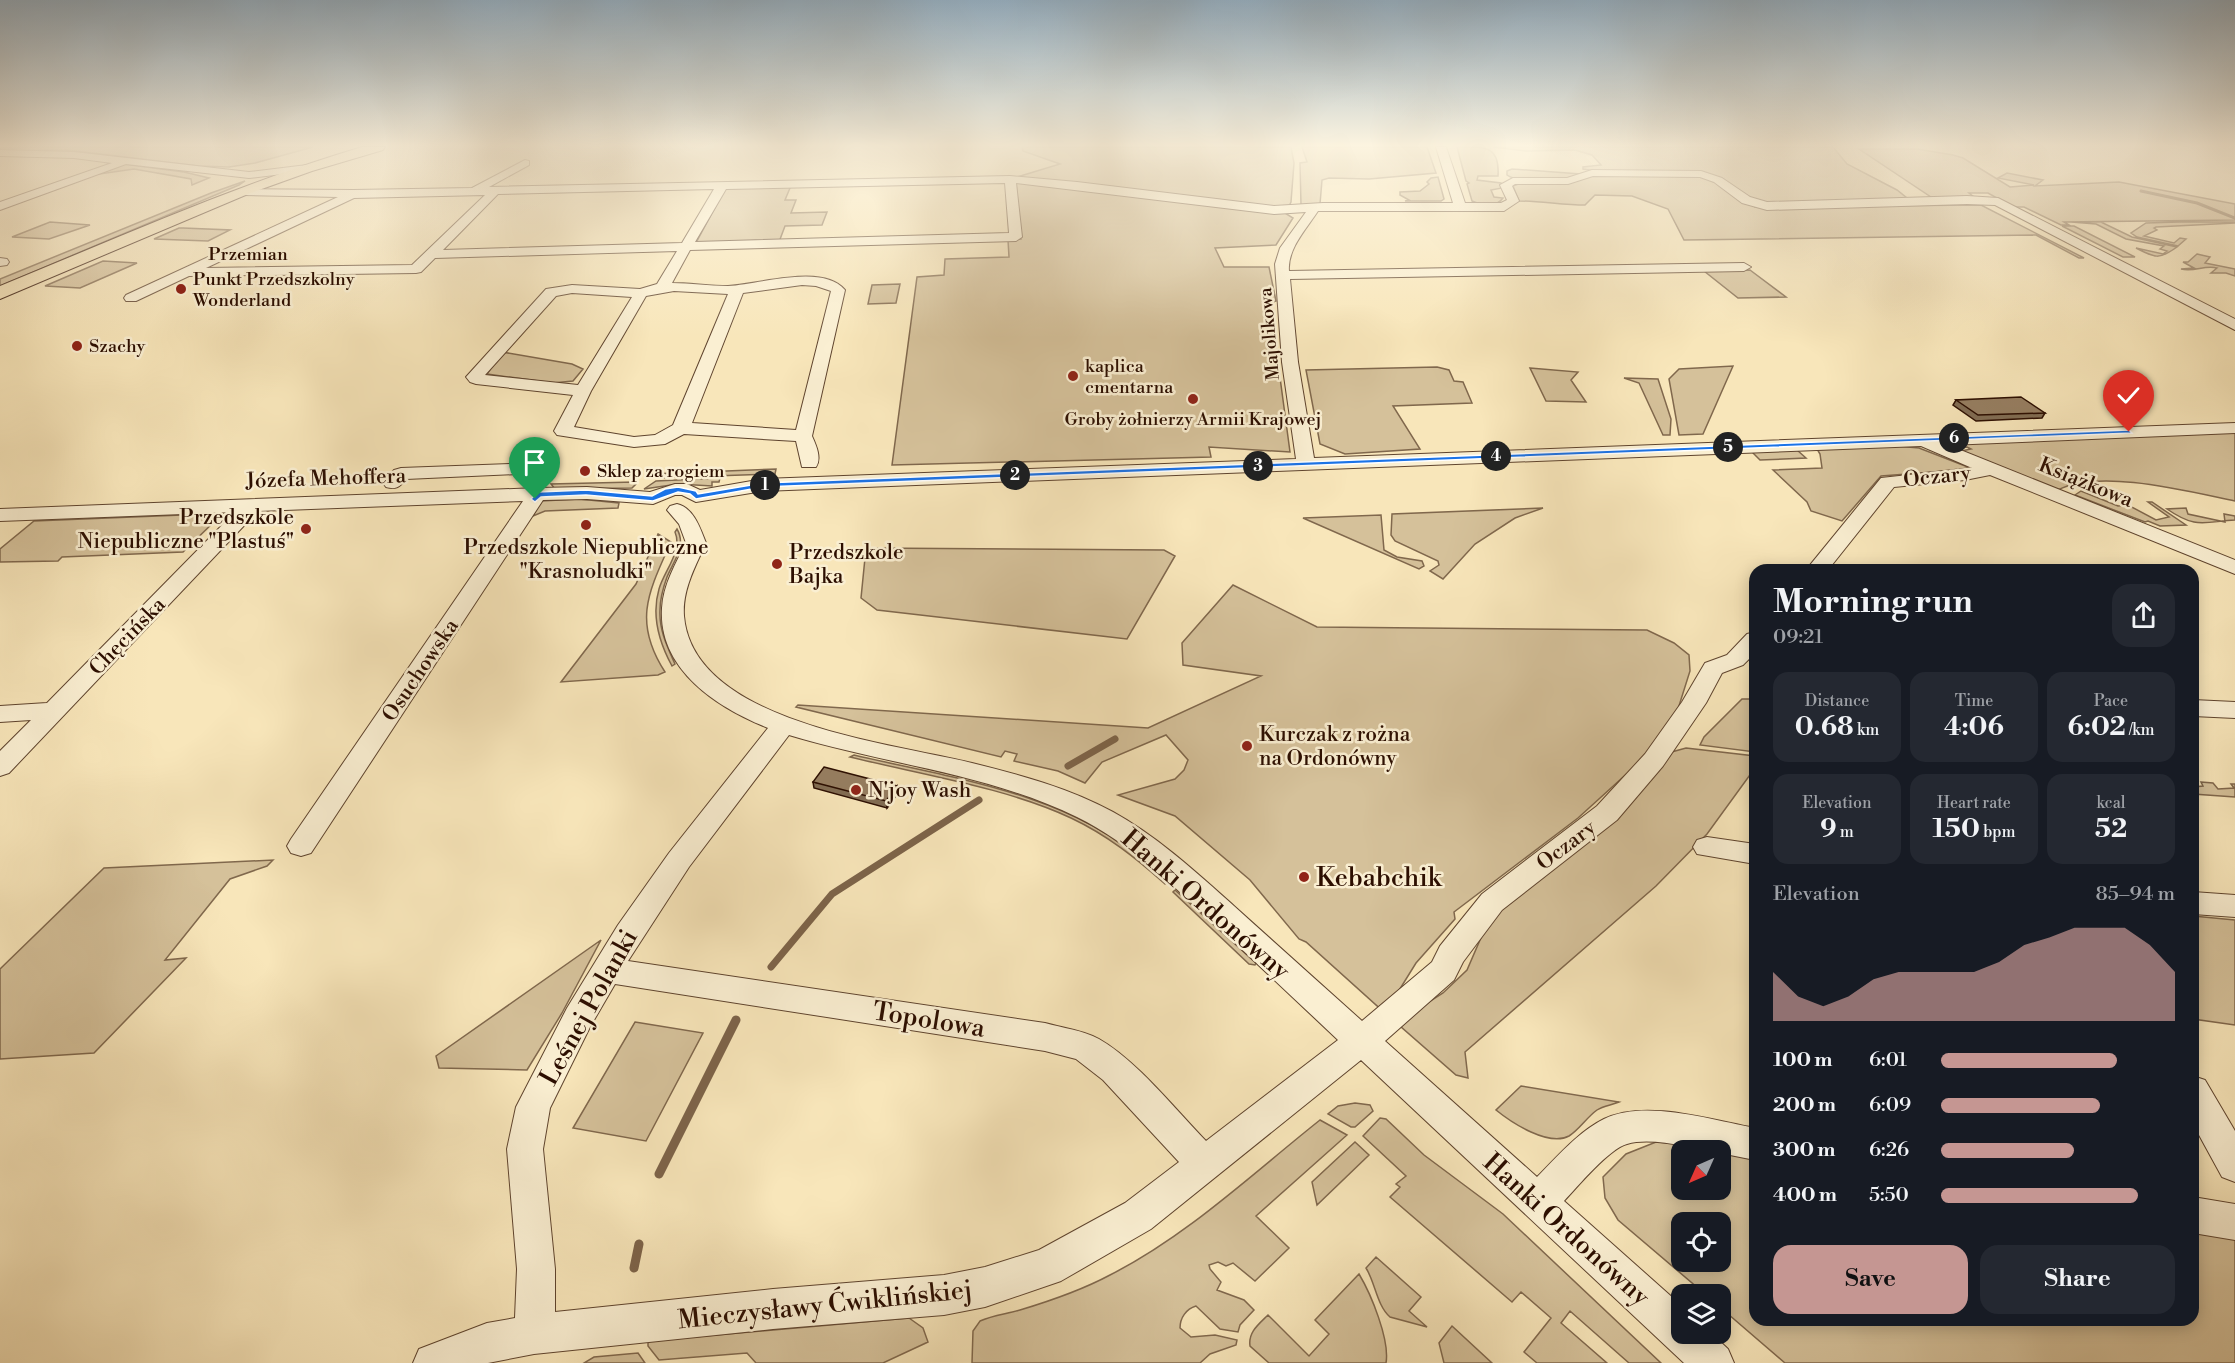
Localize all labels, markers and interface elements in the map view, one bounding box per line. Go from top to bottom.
street label: Przemian [208,243,288,266]
place label: Punkt Przedszkolny Wonderland [192,268,355,312]
marker: Punkt Przedszkolny Wonderland [174,282,188,296]
street label: Majolikowa [1254,286,1285,381]
place label: Szachy [89,335,146,358]
marker: Szachy [70,339,84,353]
place label: kaplica cmentarna [1085,355,1174,399]
marker: kaplica cmentarna [1066,369,1080,383]
pin [2103,370,2154,432]
icon: check [2112,379,2145,412]
marker: Groby żołnierzy Armii Krajowej [1186,392,1200,406]
place label: Groby żołnierzy Armii Krajowej [1065,408,1321,431]
pin: 6 [1939,423,1969,453]
text: 6 [1949,428,1959,448]
pin: 5 [1713,432,1743,462]
pin [509,437,560,499]
text: 5 [1723,437,1733,457]
pin: 4 [1481,441,1511,471]
icon: arrive [518,446,551,479]
text: 4 [1491,446,1501,466]
pin: 3 [1243,451,1273,481]
street label: Książkowa [2035,452,2137,514]
text: 3 [1253,456,1263,476]
place label: Sklep za rogiem [597,460,725,483]
pin: 2 [1000,460,1030,490]
street label: Oczary [1902,460,1973,493]
street label: Józefa Mehoffera [244,463,407,495]
marker: Sklep za rogiem [578,464,592,478]
text: 2 [1010,465,1020,485]
pin: 1 [750,470,780,500]
text: 1 [761,475,769,495]
place label: Przedszkole Niepubliczne "Plastuś" [78,505,294,555]
marker: Przedszkole Niepubliczne "Krasnoludki" [579,518,593,532]
marker: Przedszkole Niepubliczne "Plastuś" [299,522,313,536]
place label: Przedszkole Niepubliczne "Krasnoludki" [463,535,709,585]
place label: Przedszkole Bajka [788,540,904,590]
marker: Przedszkole Bajka [770,557,784,571]
text: Morning run [1773,582,1973,623]
button: share [2112,584,2175,647]
street label: Chęcińska [84,592,172,681]
street label: Osuchowska [377,614,465,727]
text: 09:21 [1773,625,1823,650]
text: Distance [1805,691,1869,711]
text: Time [1955,691,1993,711]
text: Pace [2094,691,2128,711]
text: 0.68 [1795,711,1854,743]
text: 4:06 [1944,711,2004,743]
text: 6:02 [2067,711,2126,743]
text: km [1854,720,1879,740]
text: /km [2126,720,2155,740]
place label: Kurczak z rożna na Ordonówny [1259,722,1411,772]
marker: Kurczak z rożna na Ordonówny [1240,739,1254,753]
place label: N'joy Wash [868,778,972,804]
marker: N'joy Wash [849,783,863,797]
text: Elevation [1802,793,1872,813]
text: Heart rate [1937,793,2011,813]
text: kcal [2096,793,2126,813]
text: 9 [1820,813,1837,845]
text: 150 [1932,813,1980,845]
text: 52 [2095,813,2127,845]
street label: Oczary [1532,815,1602,877]
text: m [1837,822,1854,842]
text: bpm [1980,822,2016,842]
street label: Hanki Ordonówny [1114,823,1297,987]
place label: Kebabchik [1316,862,1443,894]
marker: Kebabchik [1297,870,1311,884]
text: Elevation [1773,882,1860,907]
text: 85–94 m [2095,882,2175,907]
street label: Leśnej Polanki [533,924,645,1091]
street label: Topolowa [870,995,988,1045]
text: 100 m [1773,1048,1832,1073]
text: 6:01 [1869,1048,1907,1073]
text: 200 m [1773,1093,1836,1118]
text: 6:09 [1869,1093,1911,1118]
text: 300 m [1773,1138,1836,1163]
text: 6:26 [1869,1138,1909,1163]
north arrow [1671,1140,1731,1200]
map controls [1671,1140,1731,1344]
street label: Hanki Ordonówny [1476,1147,1657,1313]
text: 400 m [1773,1183,1837,1208]
text: 5:50 [1869,1183,1909,1208]
button: locate [1671,1212,1731,1272]
button: Save [1773,1245,1968,1314]
button: Share [1980,1245,2175,1314]
street label: Mieczysławy Ćwiklińskiej [676,1272,974,1336]
button: layers [1671,1284,1731,1344]

